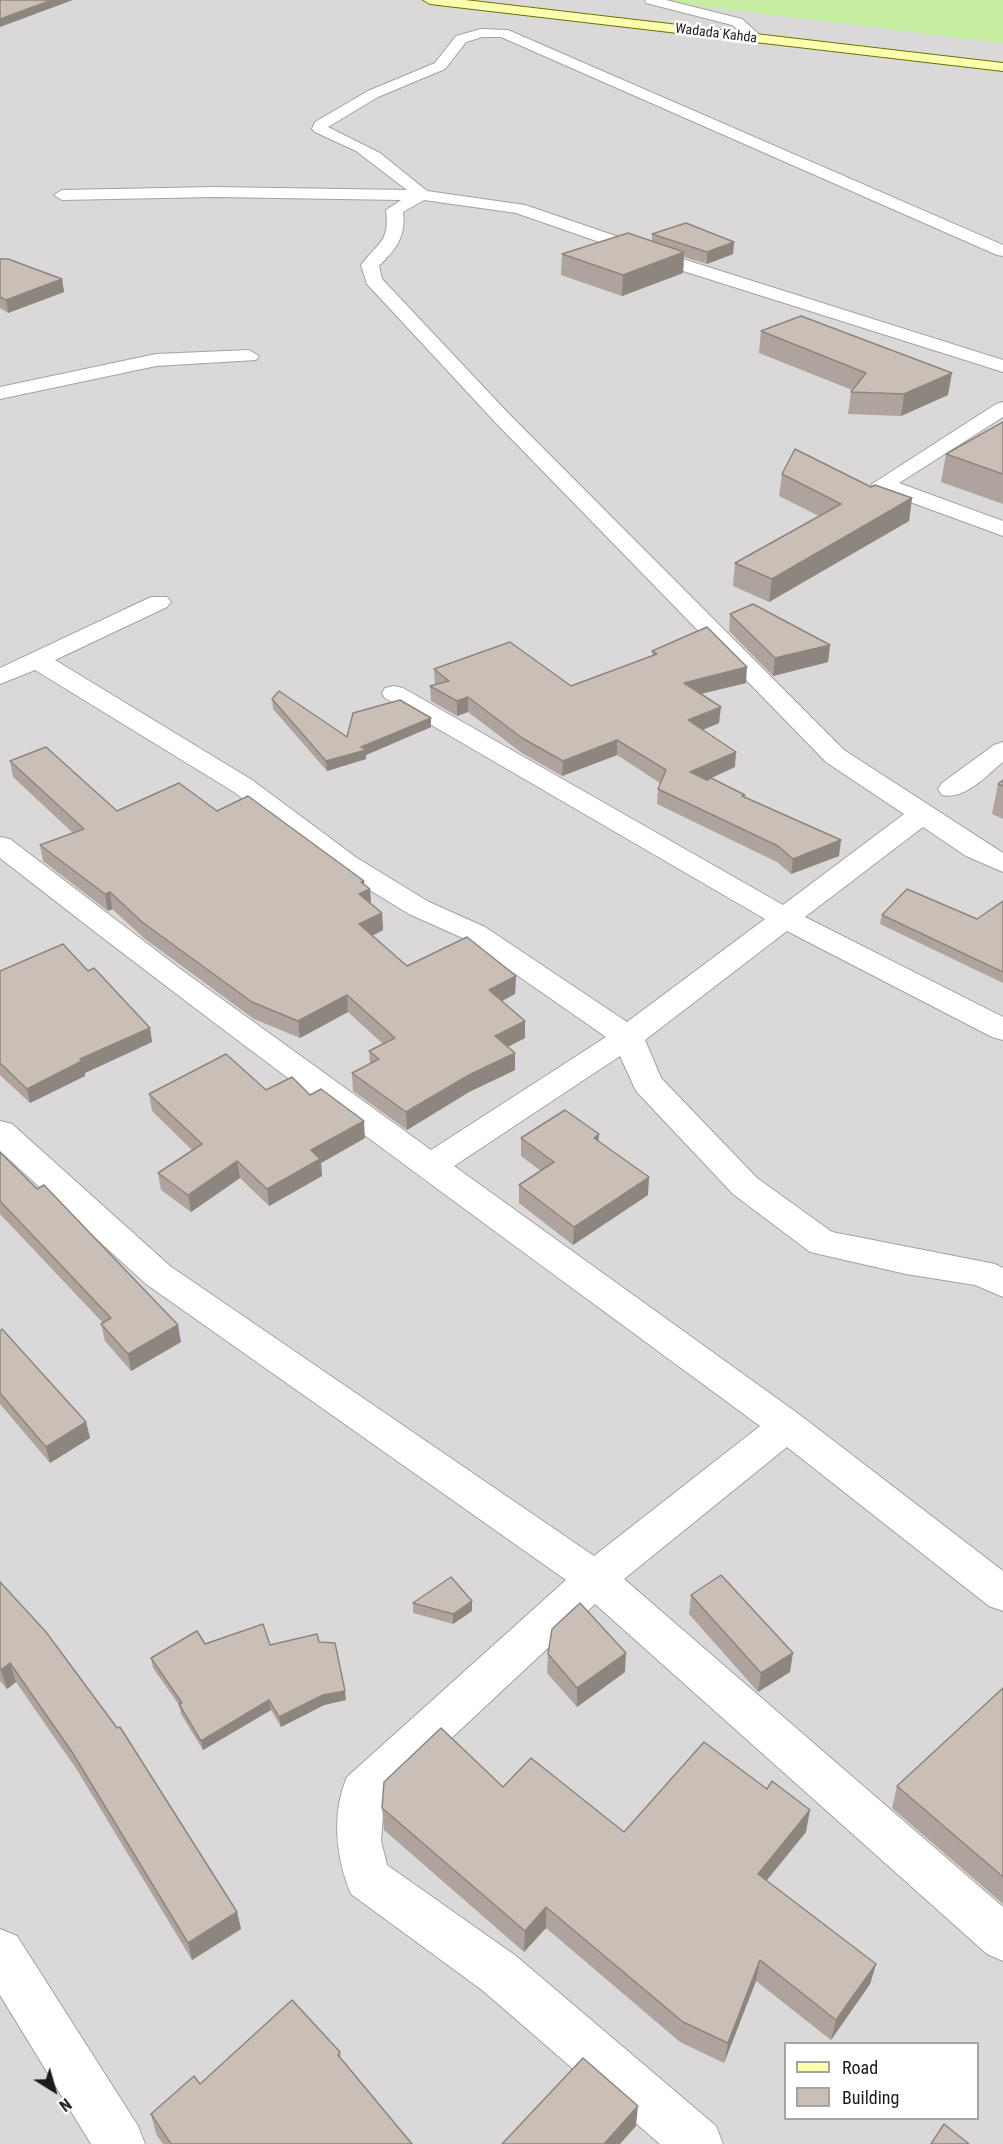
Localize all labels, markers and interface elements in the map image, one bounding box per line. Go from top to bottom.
street label: Wadada Kahda [674,21,758,47]
legend [784,2042,979,2120]
text: Road [842,2057,878,2078]
north arrow [24,2060,84,2120]
text: Building [842,2087,899,2108]
text: N [56,2094,75,2115]

